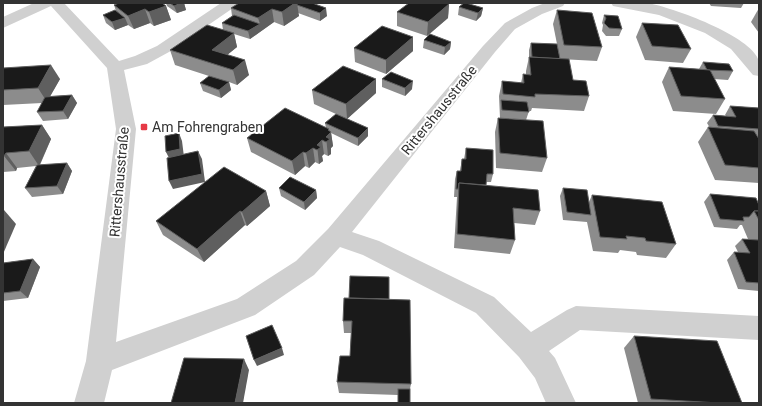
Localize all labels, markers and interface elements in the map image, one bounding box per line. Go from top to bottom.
street label: Rittershausstraße [398,62,480,158]
place label: Am Fohrengraben [152,119,263,135]
marker: Am Fohrengraben [139,122,149,132]
street label: Rittershausstraße [106,126,132,238]

